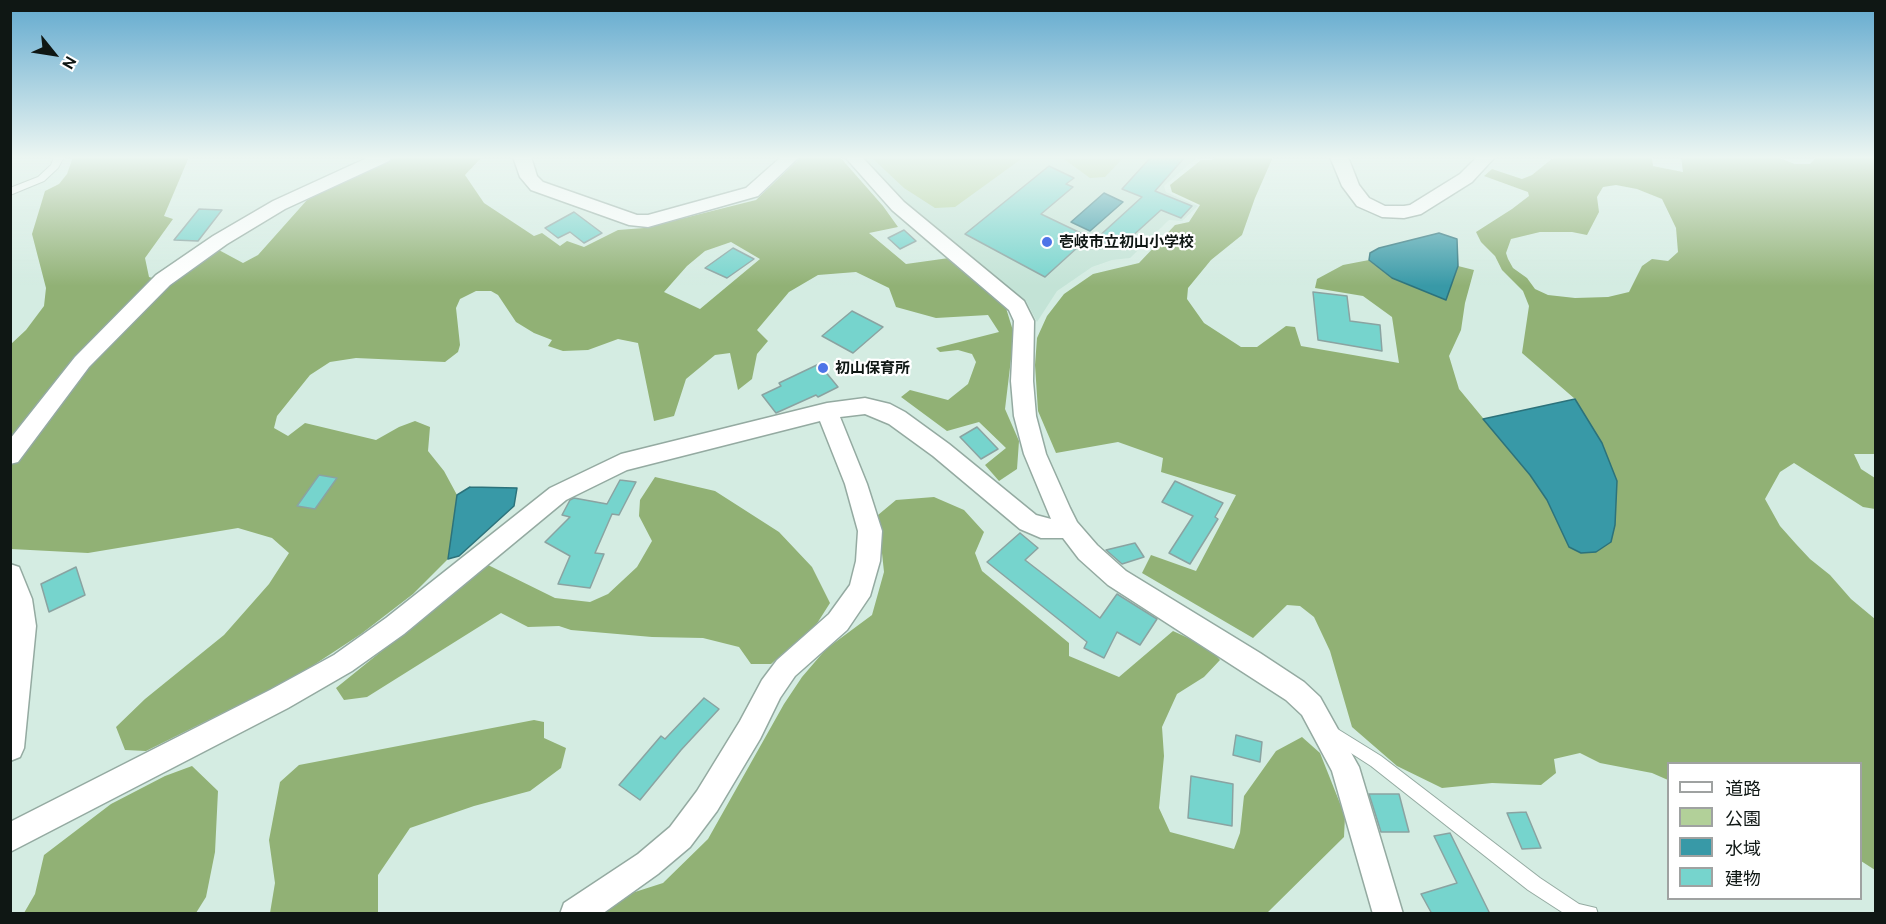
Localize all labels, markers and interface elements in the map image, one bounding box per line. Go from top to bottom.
north arrow [24,24,84,84]
text: N [59,53,80,73]
place label: 壱岐市立初山小学校 [1059,233,1194,251]
marker: 壱岐市立初山小学校 [1040,235,1054,249]
place label: 初山保育所 [835,359,910,377]
marker: 初山保育所 [816,361,830,375]
legend [1667,762,1862,900]
text: 道路 [1725,778,1761,798]
text: 公園 [1725,808,1761,828]
text: 水域 [1725,838,1761,858]
text: 建物 [1725,868,1761,888]

